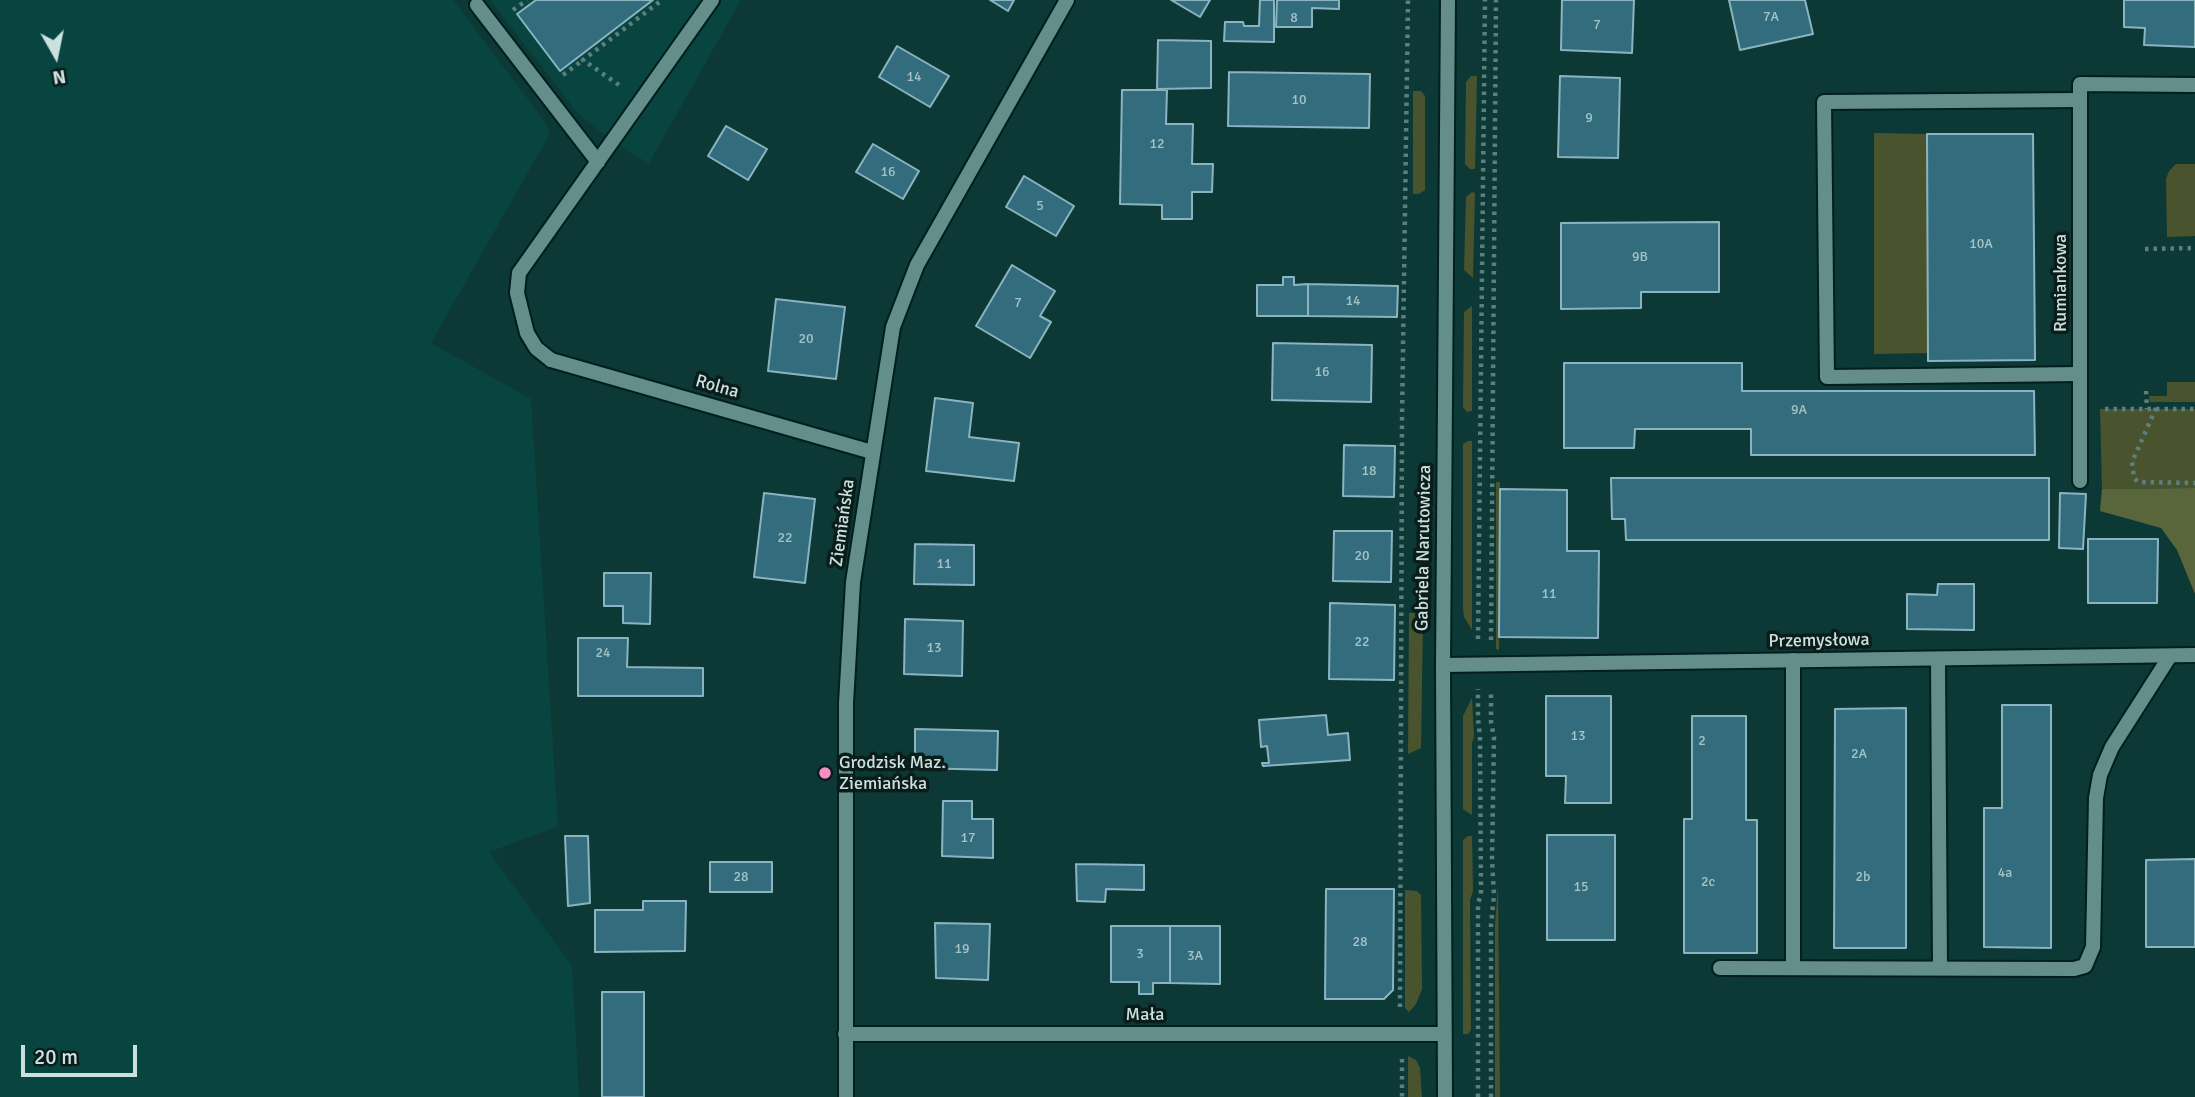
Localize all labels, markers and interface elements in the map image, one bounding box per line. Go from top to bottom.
house number: 7A [1763,9,1779,25]
house number: 8 [1290,10,1298,26]
house number: 7 [1593,17,1601,33]
north arrow [21,21,91,91]
text: N [51,64,68,90]
house number: 14 [906,69,922,85]
house number: 10 [1291,92,1307,108]
house number: 9 [1585,110,1593,126]
house number: 12 [1149,136,1165,152]
house number: 16 [880,164,896,180]
house number: 5 [1036,198,1044,214]
street label: Rumiankowa [2050,234,2072,332]
house number: 10A [1969,236,1993,252]
house number: 9B [1632,249,1648,265]
house number: 14 [1345,293,1361,309]
house number: 7 [1014,295,1022,311]
house number: 20 [798,331,814,347]
house number: 16 [1314,364,1330,380]
street label: Rolna [693,371,741,403]
house number: 9A [1791,402,1807,418]
house number: 18 [1361,463,1377,479]
street label: Gabriela Narutowicza [1412,465,1436,631]
street label: Ziemiańska [826,478,860,568]
house number: 22 [777,530,793,546]
house number: 20 [1354,548,1370,564]
house number: 11 [936,556,952,572]
house number: 11 [1541,586,1557,602]
street label: Przemysłowa [1768,629,1870,653]
house number: 22 [1354,634,1370,650]
house number: 13 [926,640,942,656]
house number: 24 [595,645,611,661]
house number: 13 [1570,728,1586,744]
house number: 2 [1698,733,1706,749]
house number: 2A [1851,746,1867,762]
place label: Grodzisk Maz. Ziemiańska [839,752,946,794]
marker: Grodzisk Maz. Ziemiańska [817,765,833,781]
house number: 17 [960,830,976,846]
house number: 4a [1998,865,2012,881]
house number: 28 [733,869,749,885]
house number: 2b [1856,869,1870,885]
house number: 2c [1701,874,1715,890]
house number: 15 [1573,879,1589,895]
house number: 28 [1352,934,1368,950]
house number: 19 [954,941,970,957]
house number: 3 [1136,946,1144,962]
house number: 3A [1187,948,1203,964]
street label: Mała [1126,1004,1164,1026]
scale bar [24,1030,140,1074]
text: 20 m [34,1044,78,1070]

